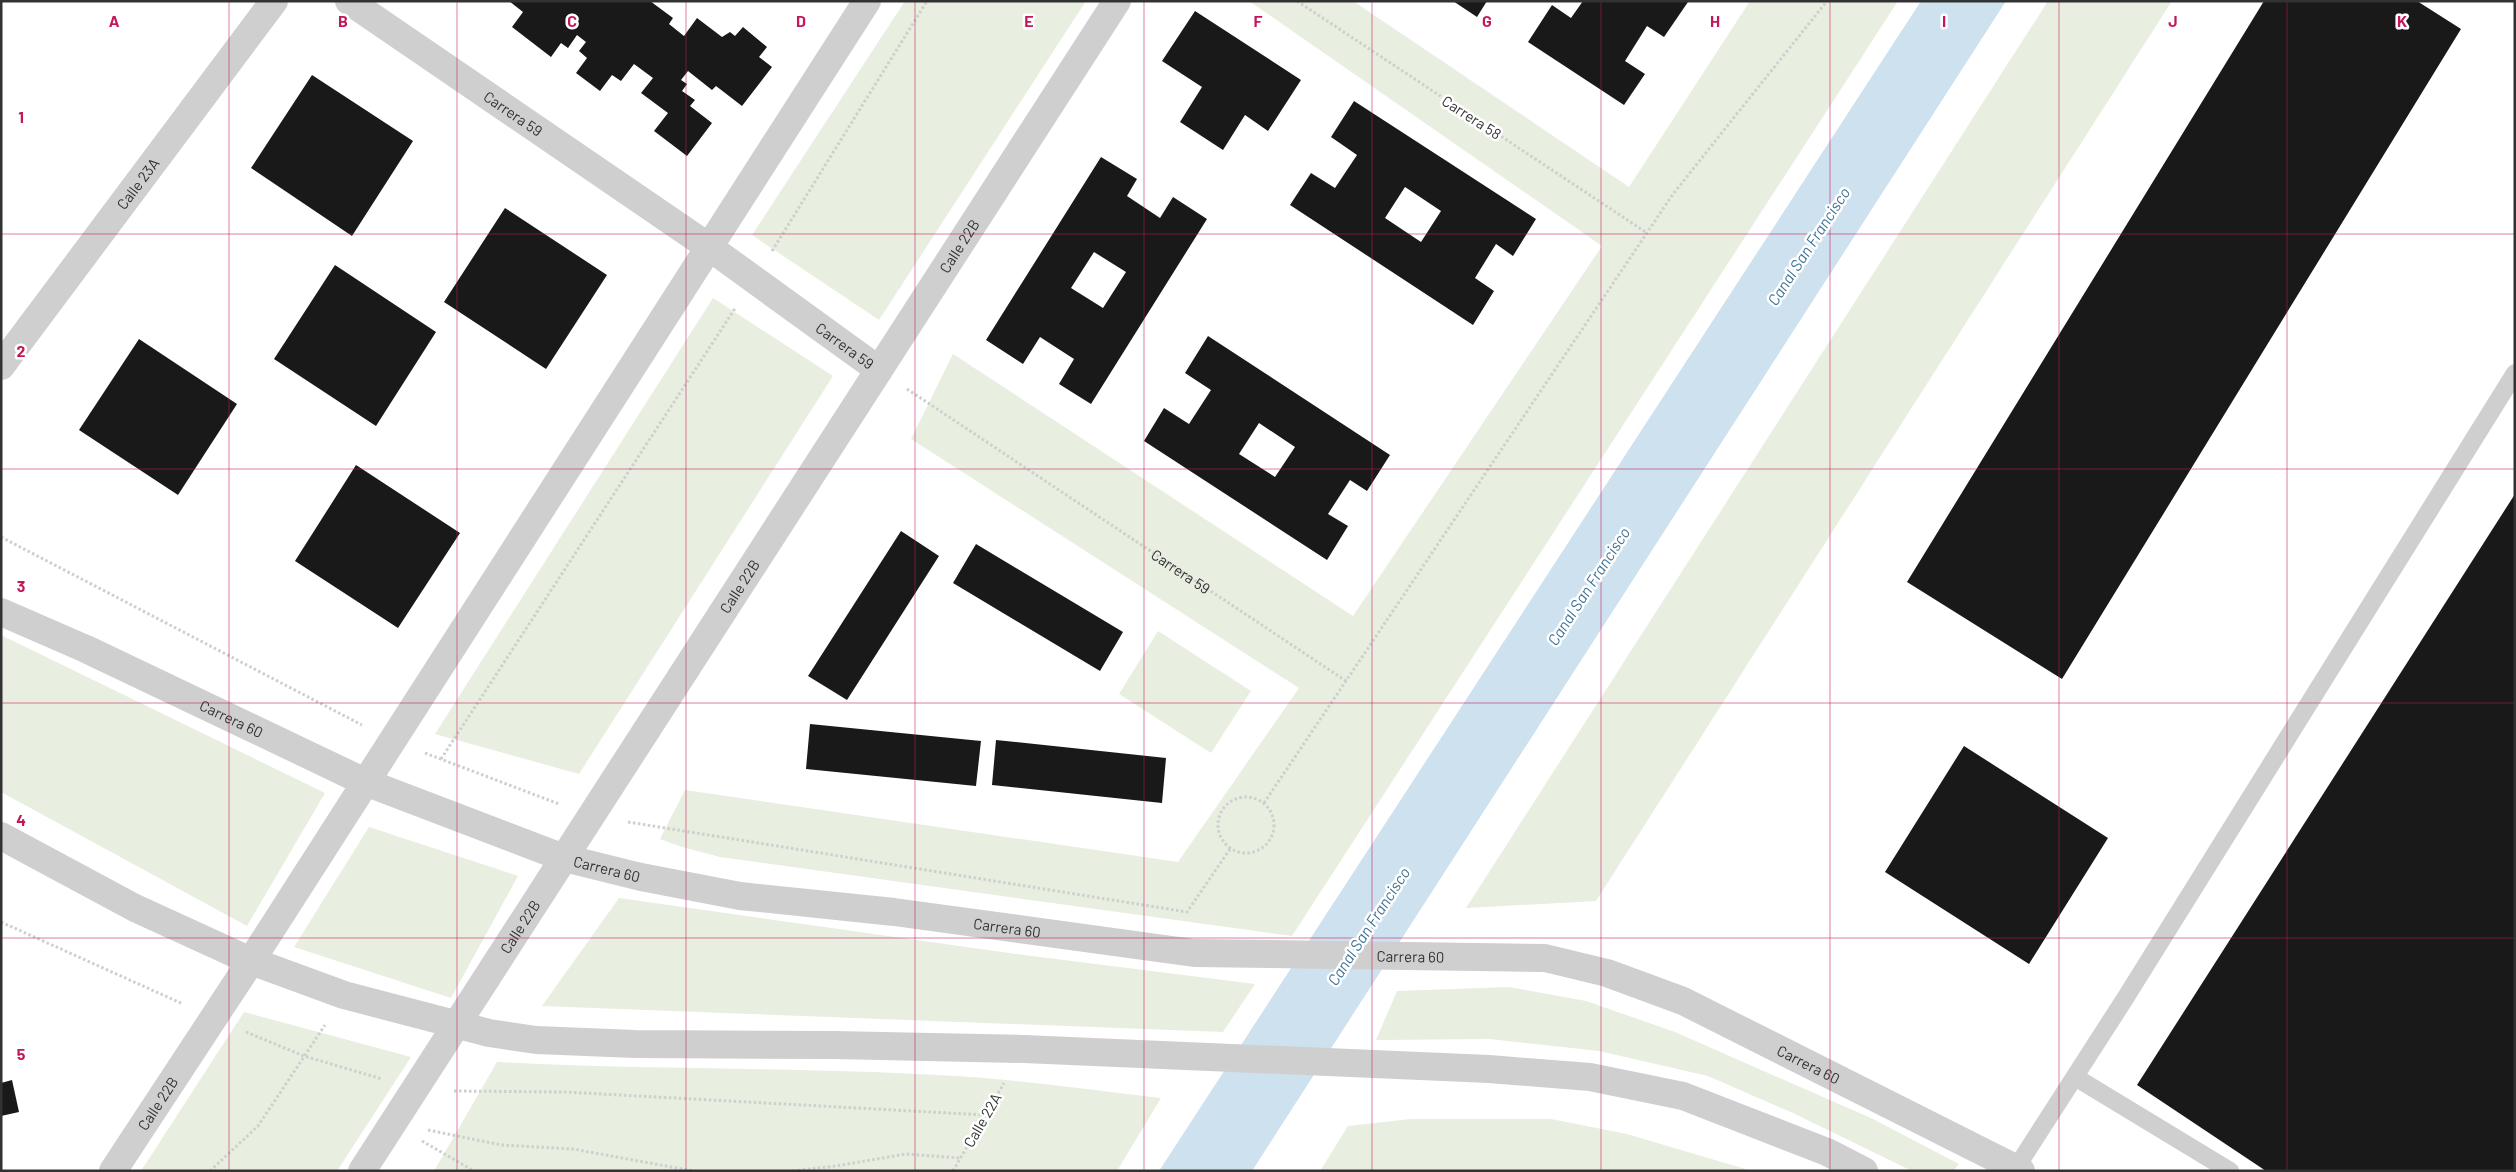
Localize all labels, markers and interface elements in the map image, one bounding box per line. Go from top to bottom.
text: A [109,11,120,30]
text: B [338,11,348,30]
text: C [567,11,577,30]
text: D [796,11,806,30]
text: E [1024,11,1034,30]
text: F [1254,11,1263,30]
text: G [1482,11,1492,30]
text: H [1710,11,1720,30]
text: I [1942,11,1946,30]
text: J [2168,11,2178,30]
text: K [2397,11,2407,30]
street label: Carrera 59 [480,87,546,140]
street label: Carrera 58 [1439,91,1505,143]
text: 1 [18,107,24,126]
street label: Calle 23A [113,154,163,213]
water label: Canal San Francisco [1763,183,1853,309]
street label: Calle 22B [935,216,983,276]
street label: Carrera 59 [813,318,878,372]
text: 2 [17,341,26,360]
water label: Canal San Francisco [1543,523,1633,649]
street label: Carrera 59 [1148,545,1214,597]
street label: Calle 22B [716,556,763,616]
text: 3 [17,576,25,595]
street label: Carrera 60 [197,696,266,741]
text: 4 [16,810,26,829]
street label: Carrera 60 [572,852,642,885]
water label: Canal San Francisco [1323,863,1413,989]
street label: Calle 22B [496,896,544,957]
street label: Carrera 60 [972,914,1042,941]
street label: Carrera 60 [1376,947,1445,966]
street label: Carrera 60 [1774,1041,1843,1087]
text: 5 [17,1044,26,1063]
street label: Calle 22B [133,1073,182,1133]
street label: Calle 22A [959,1090,1005,1150]

